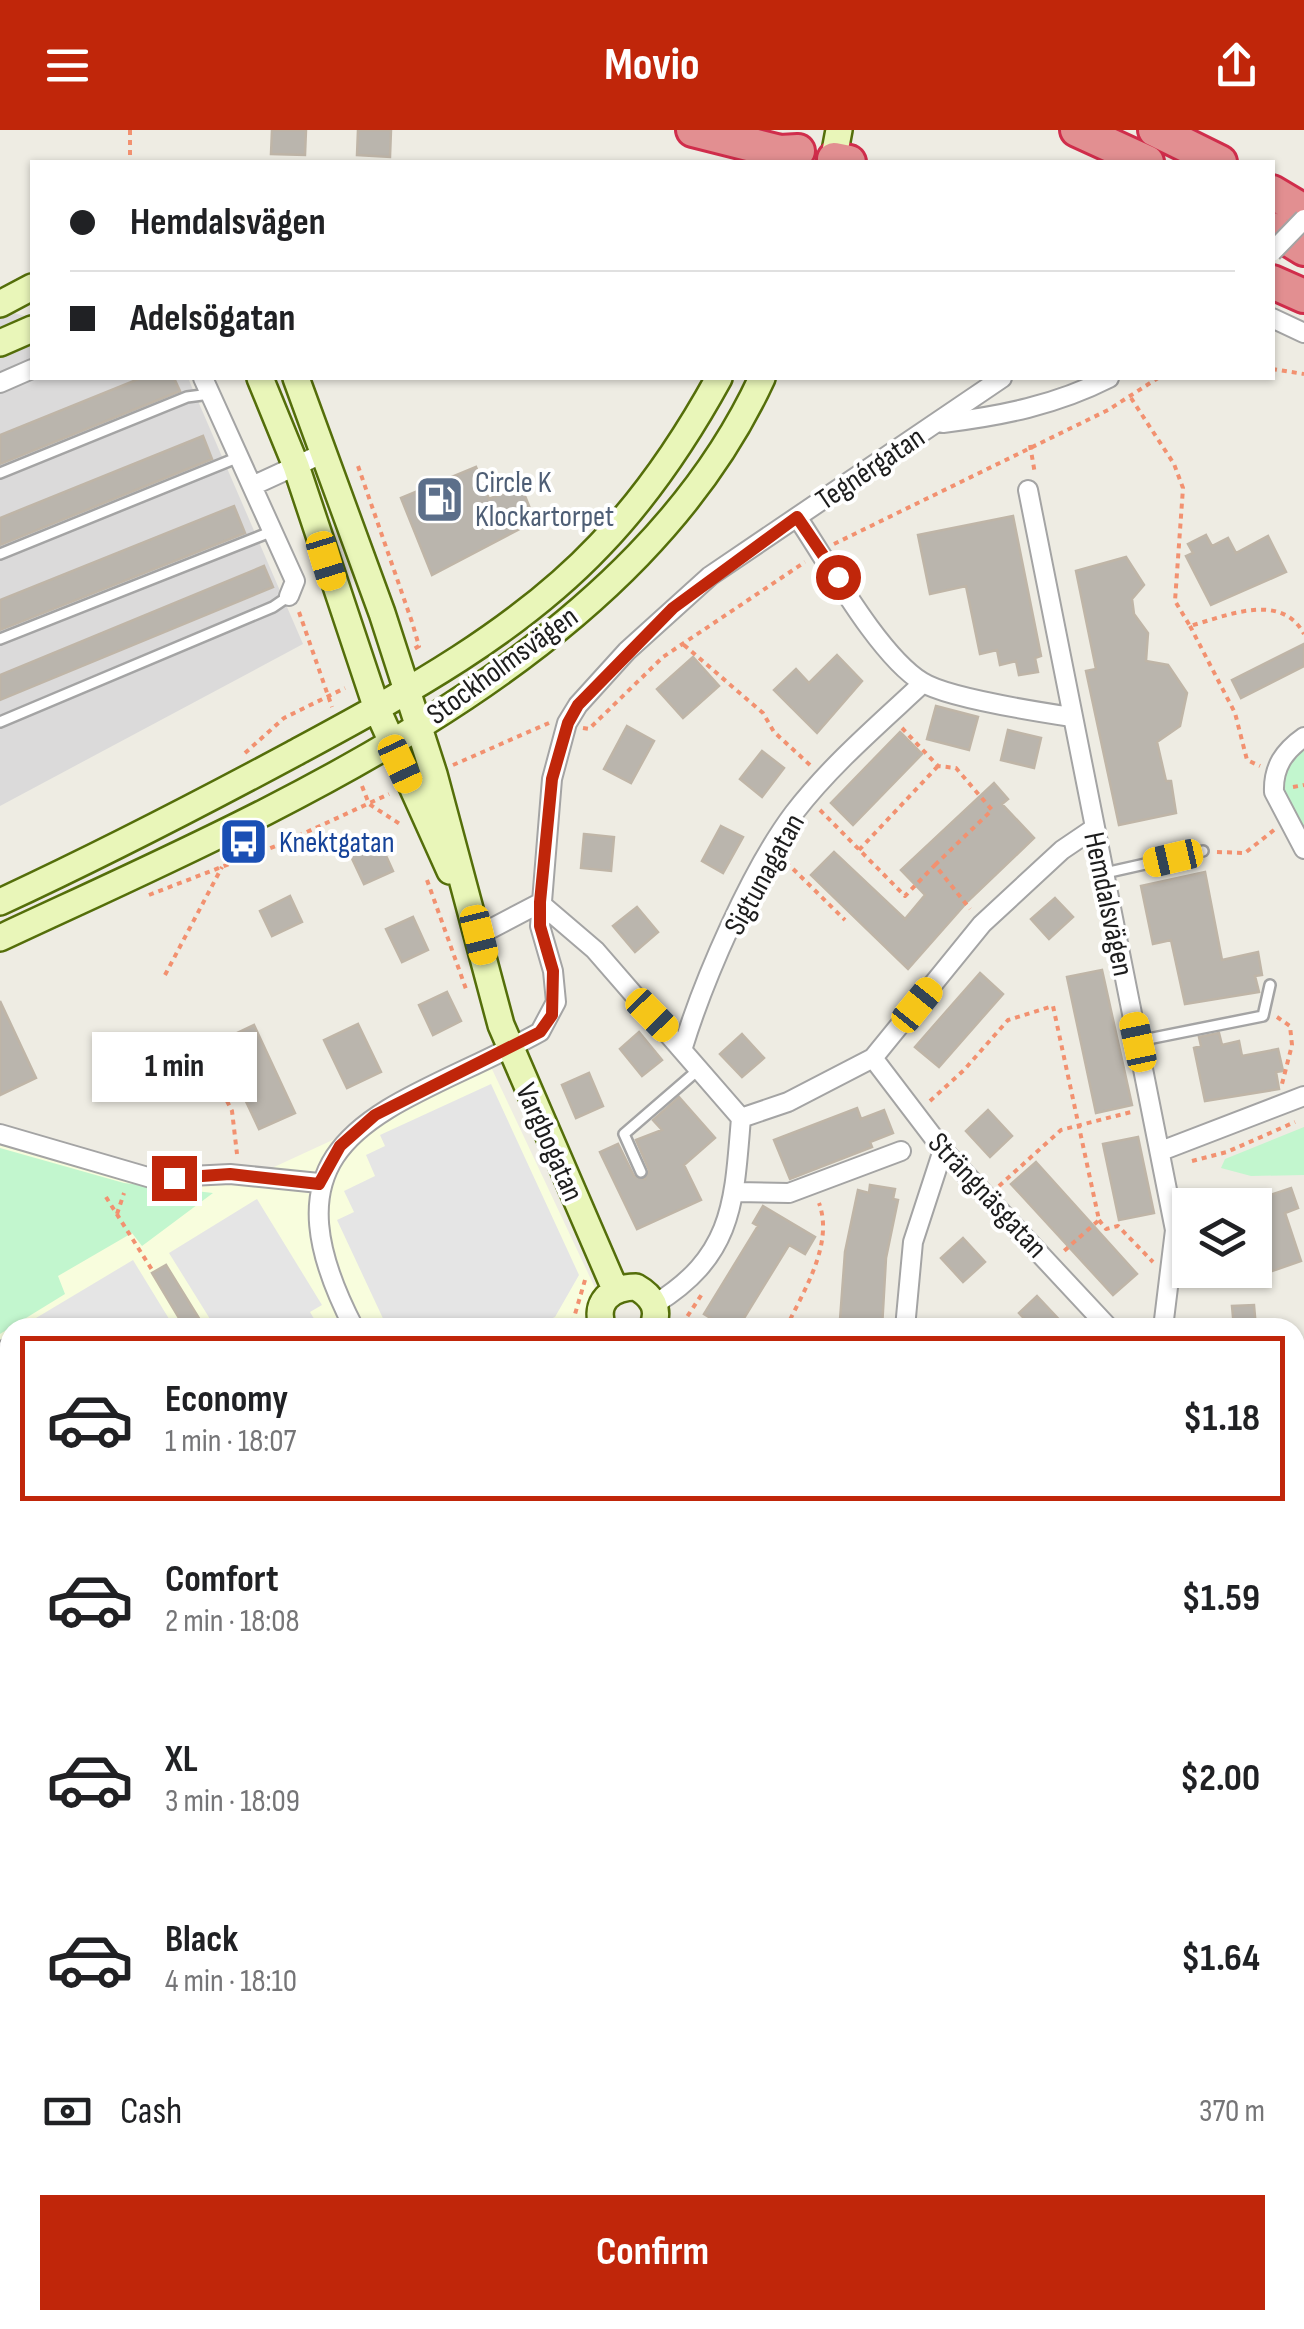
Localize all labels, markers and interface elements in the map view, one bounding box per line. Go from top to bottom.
icon: menu [40,38,95,93]
text: Movio [604,38,700,93]
icon: share [1209,38,1264,93]
text: Hemdalsvägen [130,200,326,245]
text: Adelsögatan [130,296,295,341]
street label: Tegnérgatan [809,419,932,518]
place label: Circle K Klockartorpet [475,465,614,535]
fuel station icon: Circle K Klockartorpet [414,473,466,525]
car [303,528,349,594]
route start [816,555,861,600]
street label: Stockholmsvägen [420,599,585,733]
car [374,730,426,798]
street label: Sigtunagatan [717,808,813,941]
bus stop icon: Knektgatan [218,816,270,868]
place label: Knektgatan [279,825,394,861]
street label: Hemdalsvägen [1075,829,1141,980]
car [1140,837,1206,879]
car [457,902,501,968]
car [886,972,948,1038]
car [620,983,684,1047]
car [1117,1010,1159,1074]
callout: 1 min [91,1033,256,1103]
text: 1 min [145,1047,204,1086]
street label: Vargbogatan [507,1078,591,1207]
street label: Strängnäsgatan [920,1126,1054,1266]
route end [152,1156,197,1201]
map controls [1172,1188,1272,1288]
button: layers [1172,1188,1272,1288]
icon: car [45,1374,135,1464]
text: Economy [165,1377,288,1422]
text: $1.18 [1183,1396,1260,1441]
text: 1 min · 18:07 [165,1422,296,1461]
icon: car [45,1554,135,1644]
text: Comfort [165,1557,279,1602]
text: $1.59 [1181,1576,1260,1621]
text: 2 min · 18:08 [165,1602,300,1641]
icon: car [45,1734,135,1824]
text: XL [165,1737,198,1782]
text: $2.00 [1180,1756,1260,1801]
text: 3 min · 18:09 [165,1782,300,1821]
icon: car [45,1914,135,2004]
text: Black [165,1917,238,1962]
text: $1.64 [1181,1936,1260,1981]
text: 4 min · 18:10 [165,1962,297,2001]
icon: cash [40,2084,95,2139]
text: Cash [120,2089,182,2134]
text: 370 m [1199,2092,1265,2131]
button: Confirm [40,2195,1265,2310]

